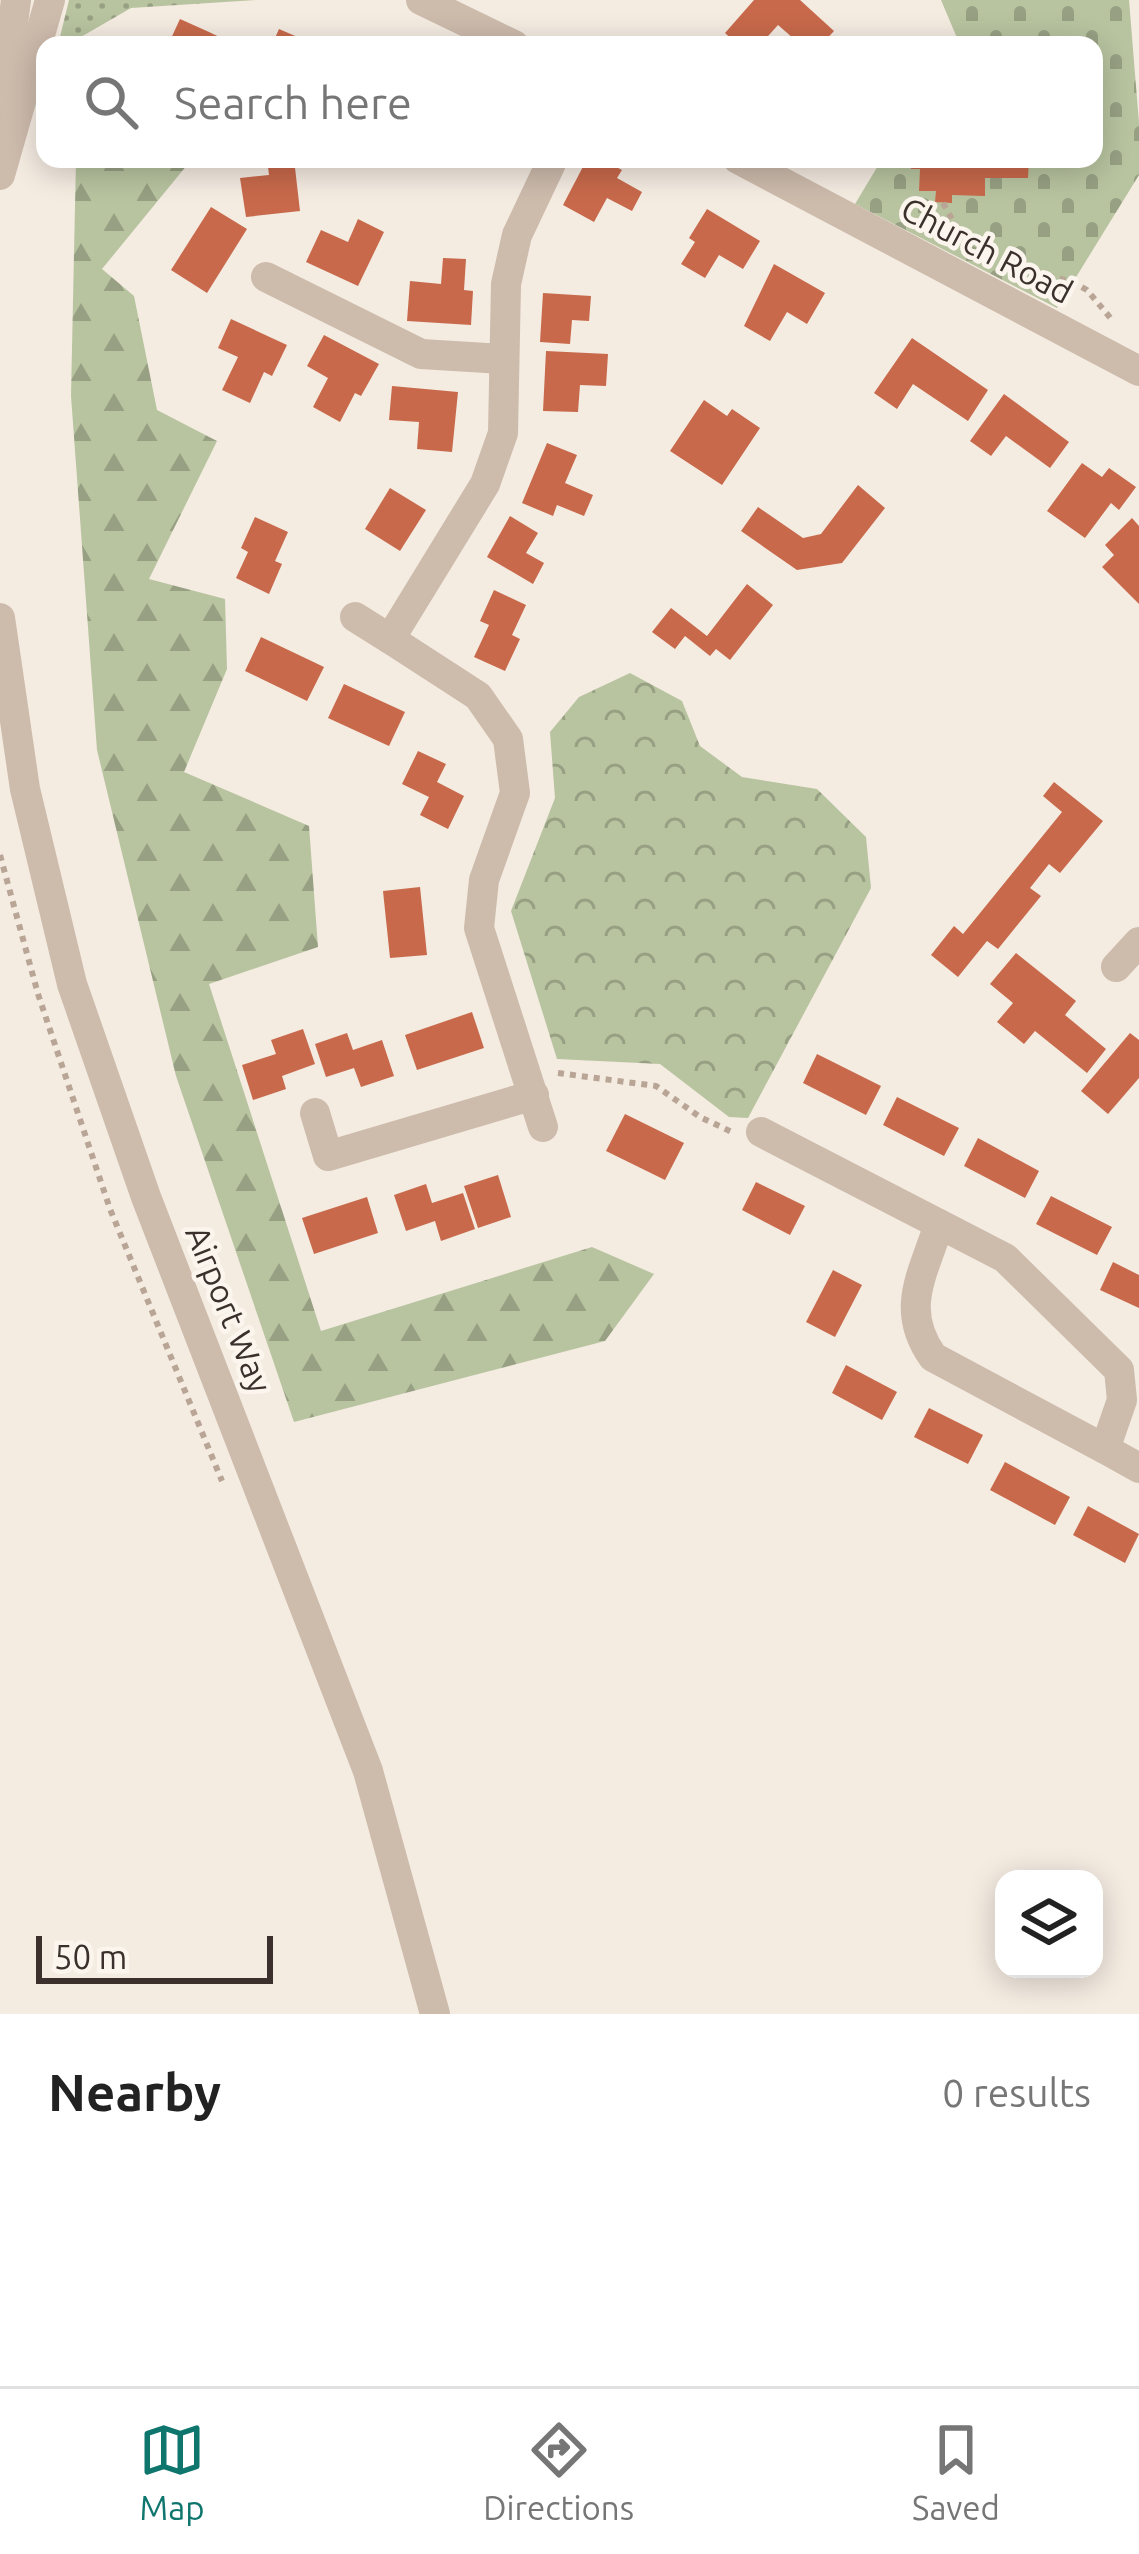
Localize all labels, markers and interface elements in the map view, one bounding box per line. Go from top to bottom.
search box [36,36,1103,168]
icon: search [78,69,144,135]
text: Search here [174,77,412,128]
street label: Church Road [895,189,1079,310]
street label: Airport Way [179,1220,280,1398]
map controls [995,1870,1103,1978]
button: layers [995,1870,1103,1978]
scale bar [36,1930,273,1983]
text: 50 m [54,1938,127,1975]
text: Nearby [48,2063,221,2121]
text: 0 results [942,2071,1091,2114]
tab: Map [139,2417,205,2526]
tab: Directions [483,2417,634,2526]
tab: Saved [912,2417,1000,2526]

